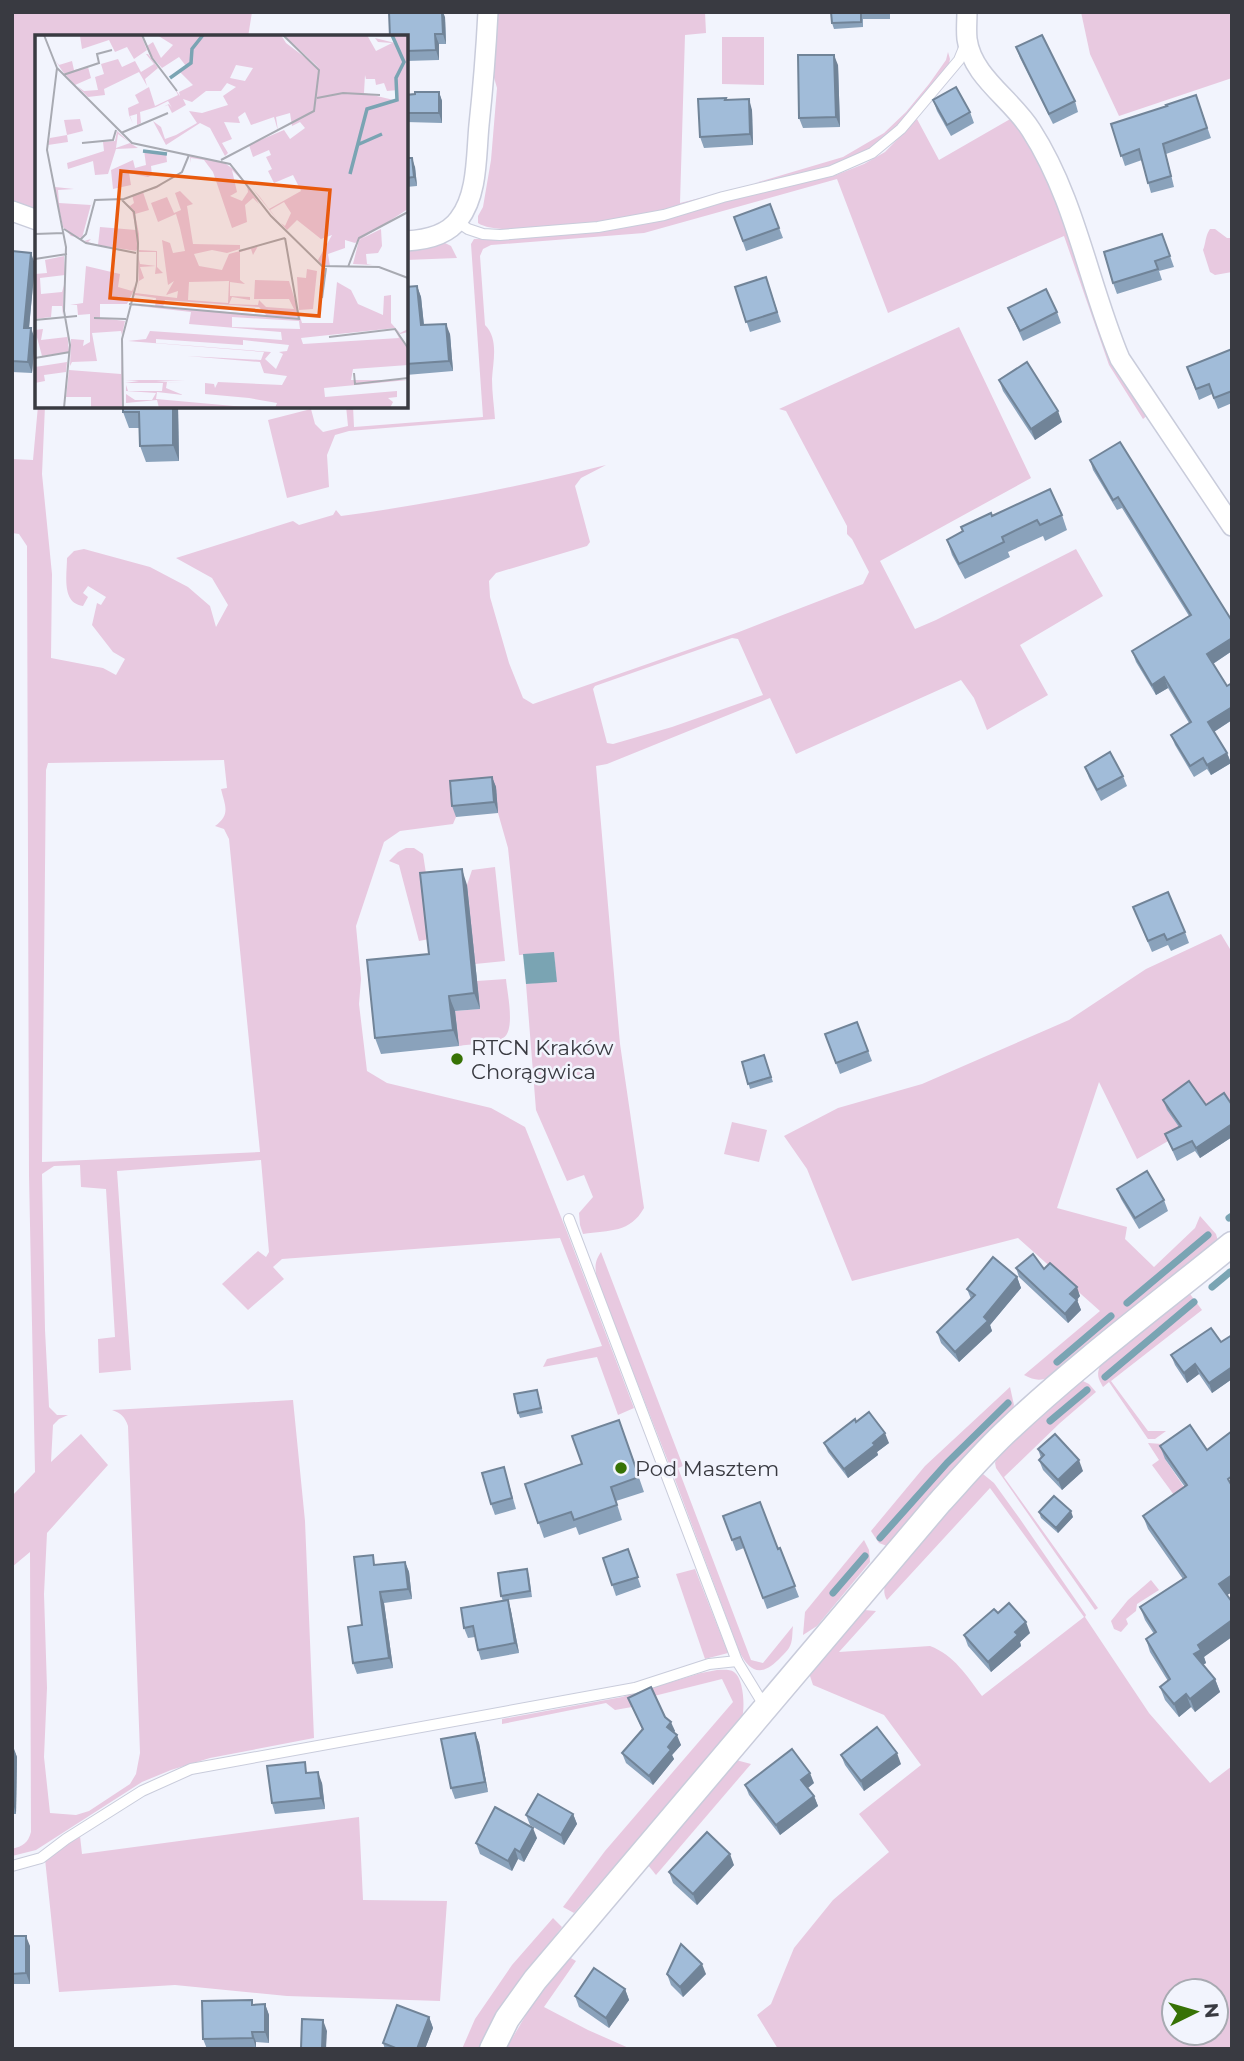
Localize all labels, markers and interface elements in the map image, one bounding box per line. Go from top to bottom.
inset map [35,35,408,408]
place label: RTCN Kraków Chorągwica [471,1035,614,1084]
marker: RTCN Kraków Chorągwica [449,1051,465,1067]
place label: Pod Masztem [635,1456,779,1481]
marker: Pod Masztem [613,1460,629,1476]
north arrow [1160,1977,1230,2047]
text: N [1199,2002,1224,2019]

